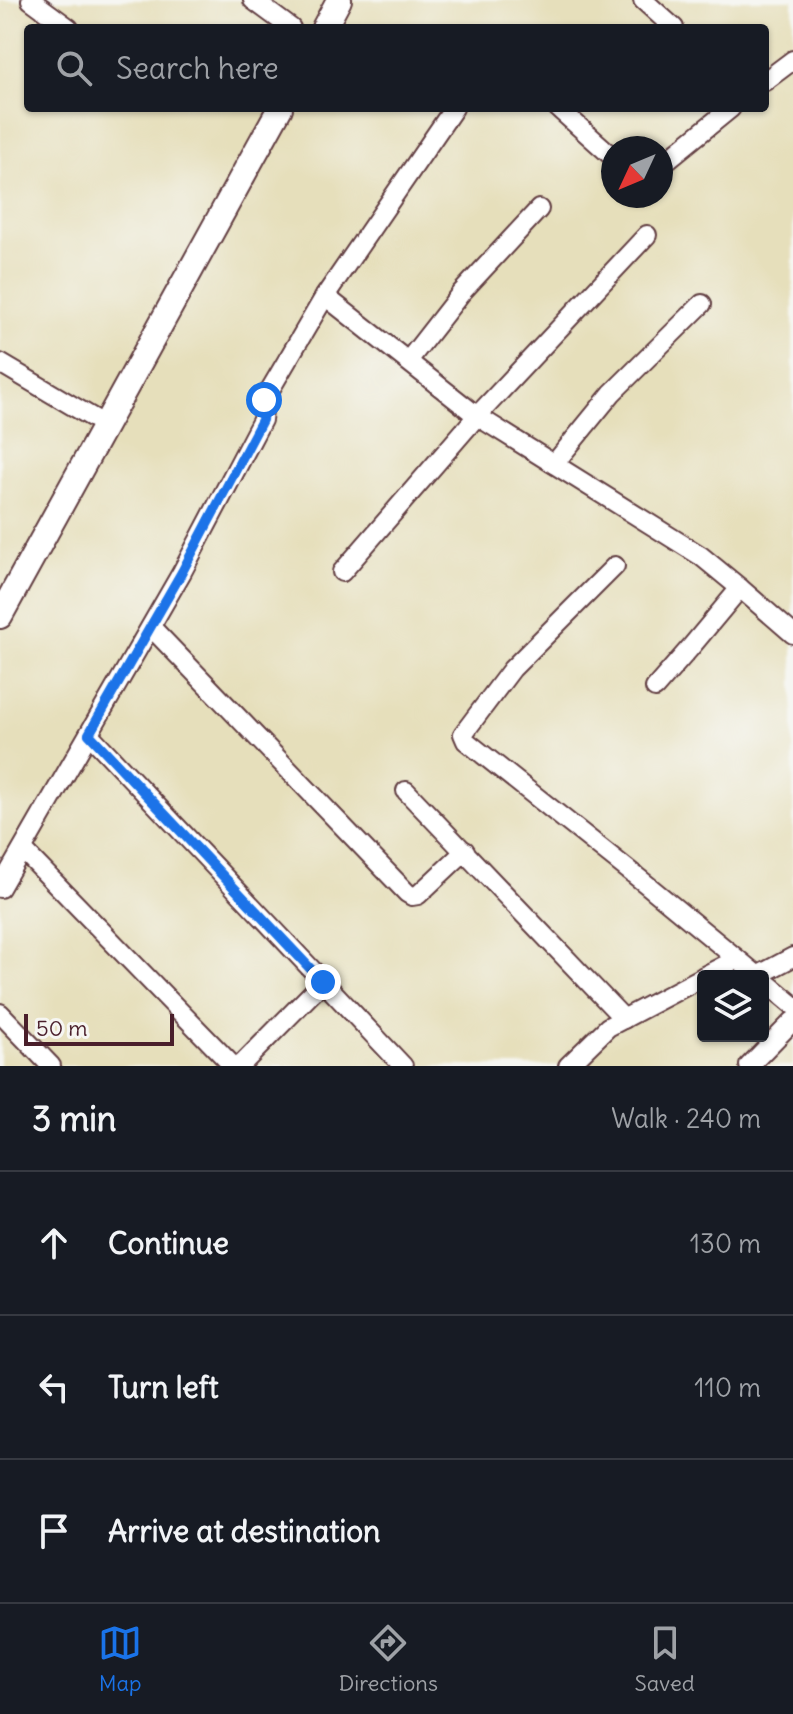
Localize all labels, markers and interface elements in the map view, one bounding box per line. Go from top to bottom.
search box [24,24,769,112]
icon: search [52,46,96,90]
text: Search here [116,49,279,87]
north arrow [601,136,673,208]
route start [246,382,282,418]
route end [305,964,341,1000]
map controls [697,970,769,1042]
button: layers [697,970,769,1042]
scale bar [24,1010,174,1046]
text: 50 m [36,1014,88,1042]
text: 3 min [32,1097,117,1140]
text: Walk · 240 m [611,1102,761,1135]
icon: ahead [32,1221,76,1265]
text: Continue [108,1224,229,1262]
text: 130 m [690,1227,761,1260]
icon: left [32,1365,76,1409]
text: Turn left [108,1368,219,1406]
text: 110 m [694,1371,761,1404]
icon: arrive [32,1509,76,1553]
text: Arrive at destination [108,1512,380,1550]
tab: Map [98,1621,142,1697]
tab: Directions [339,1621,438,1697]
tab: Saved [634,1621,695,1697]

